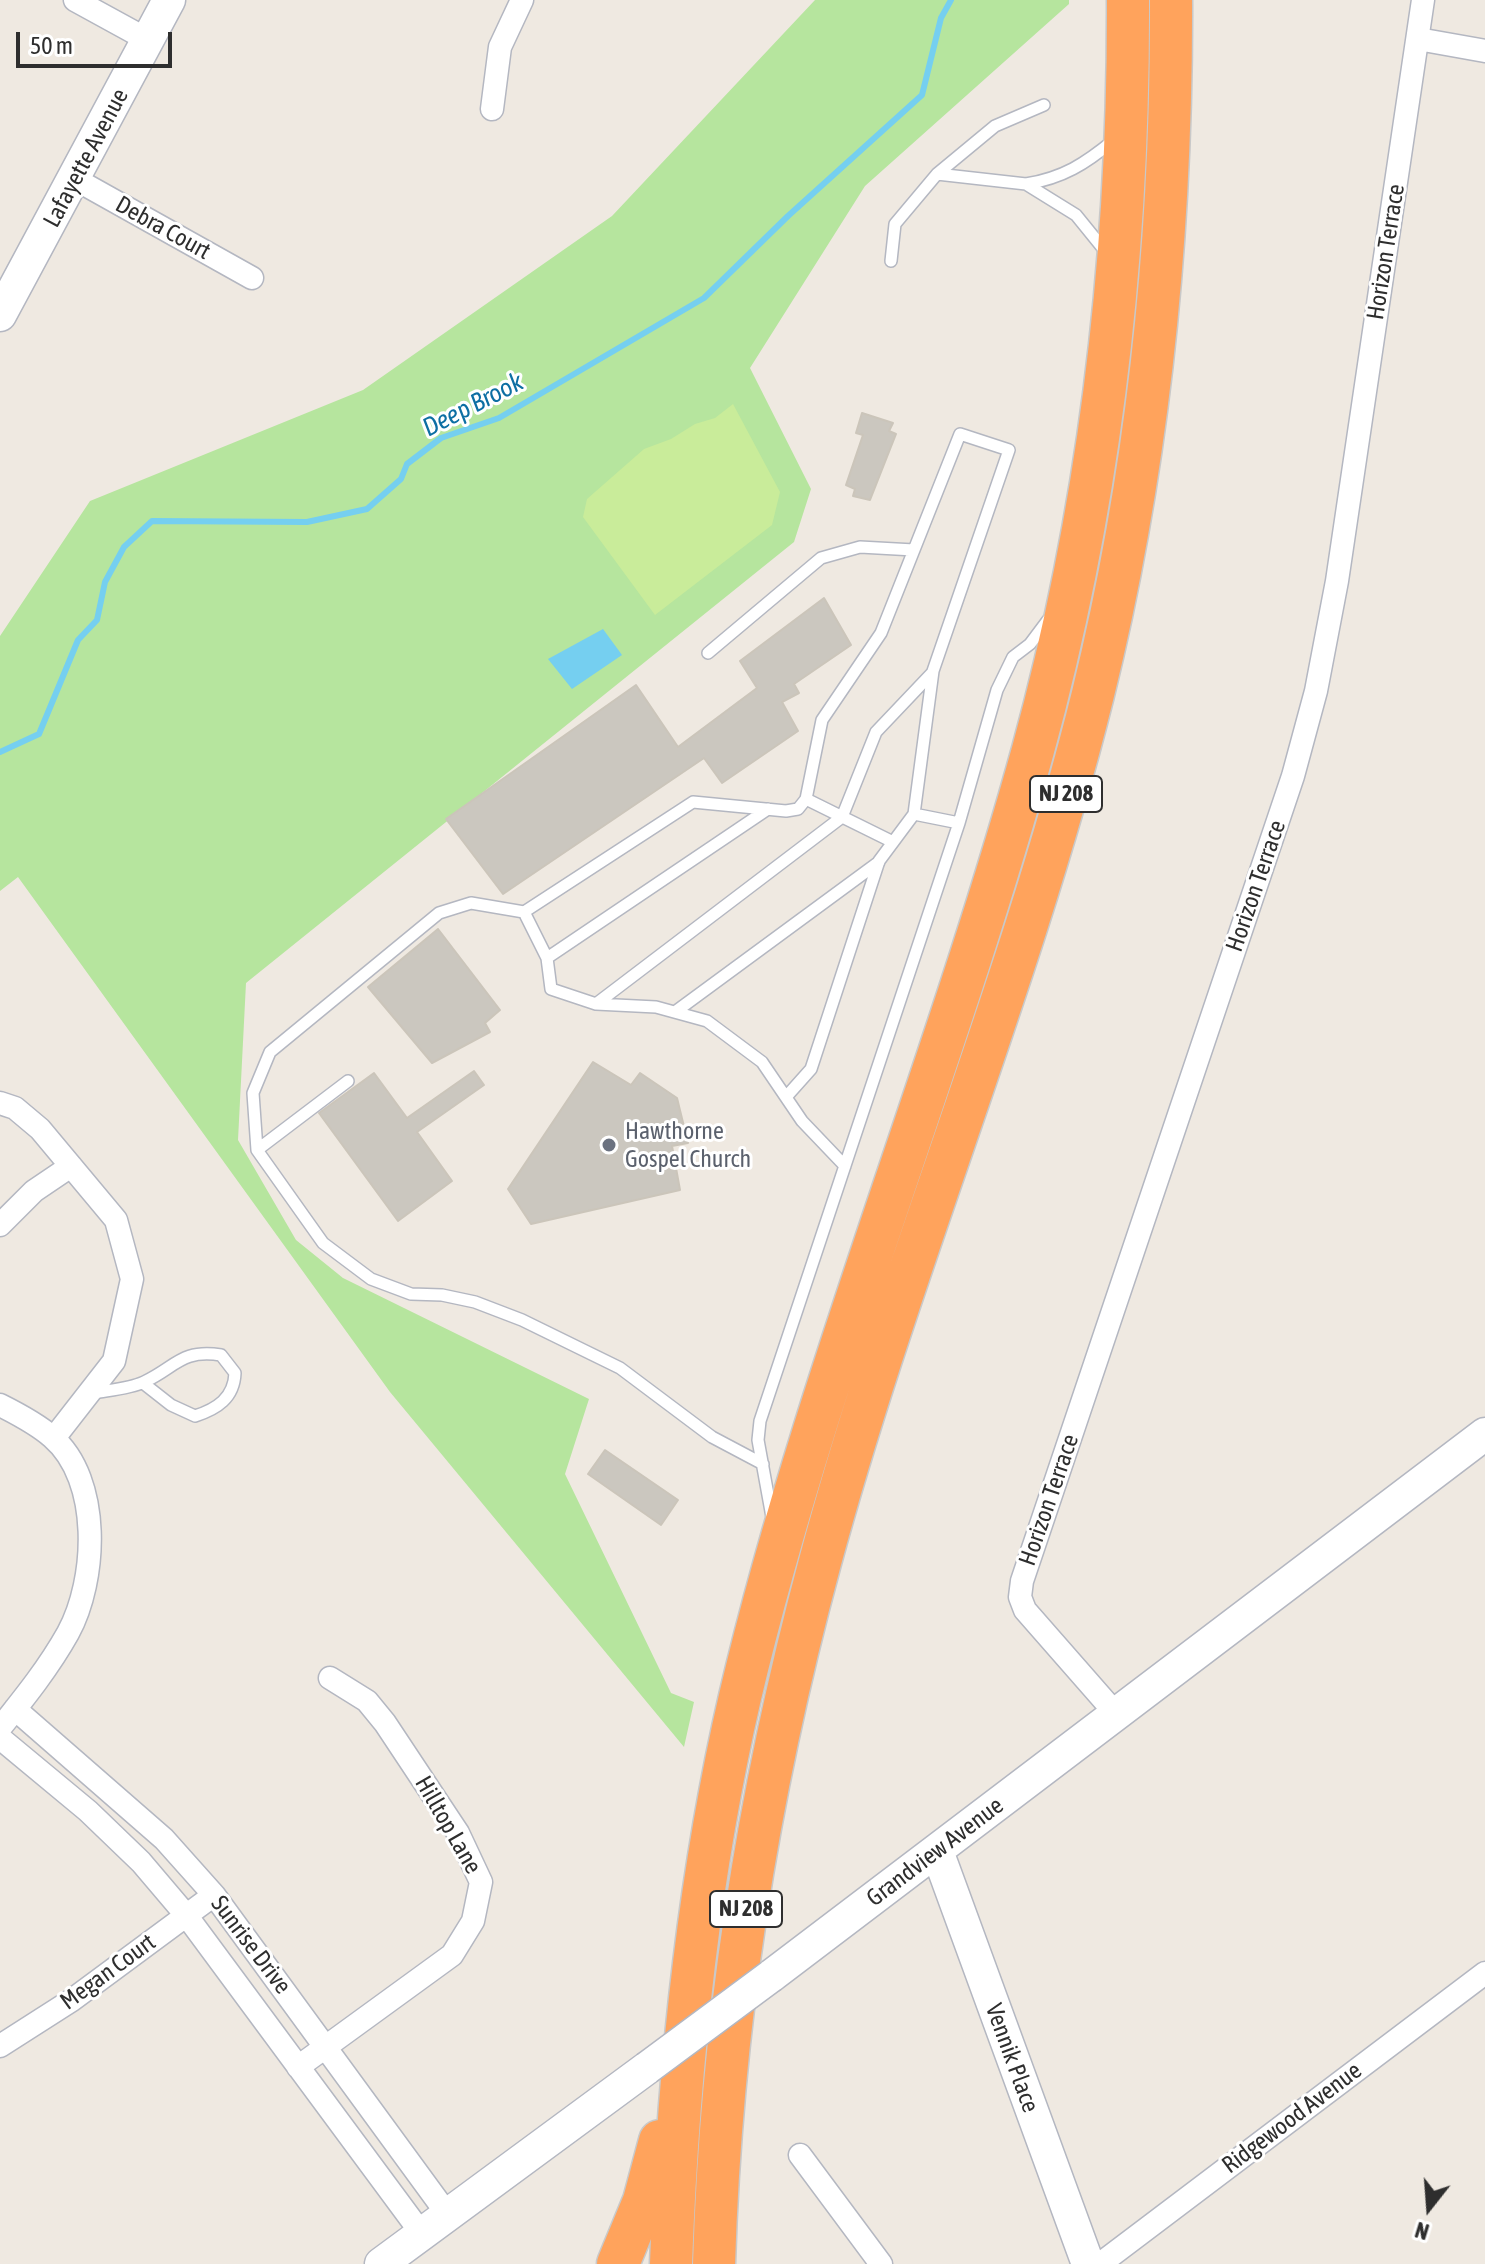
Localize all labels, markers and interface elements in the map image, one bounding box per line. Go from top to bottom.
scale bar [20,16,176,66]
text: 50 m [30,32,73,59]
street label: Lafayette Avenue [37,84,135,232]
street label: Horizon Terrace [1361,182,1411,322]
street label: Debra Court [110,190,216,266]
water label: Deep Brook [418,366,528,444]
road number: NJ 208 [1030,776,1102,812]
street label: Horizon Terrace [1220,817,1292,955]
place label: Hawthorne Gospel Church [625,1117,751,1173]
marker: Hawthorne Gospel Church [600,1136,618,1154]
street label: Horizon Terrace [1013,1431,1085,1569]
street label: Hilltop Lane [409,1771,487,1879]
street label: Grandview Avenue [861,1791,1009,1913]
street label: Sunrise Drive [205,1890,297,2000]
road number: NJ 208 [710,1891,782,1927]
street label: Megan Court [55,1928,161,2016]
street label: Vennik Place [979,2000,1045,2116]
street label: Ridgewood Avenue [1217,2056,1367,2180]
north arrow [1389,2168,1469,2248]
text: N [1412,2217,1432,2245]

